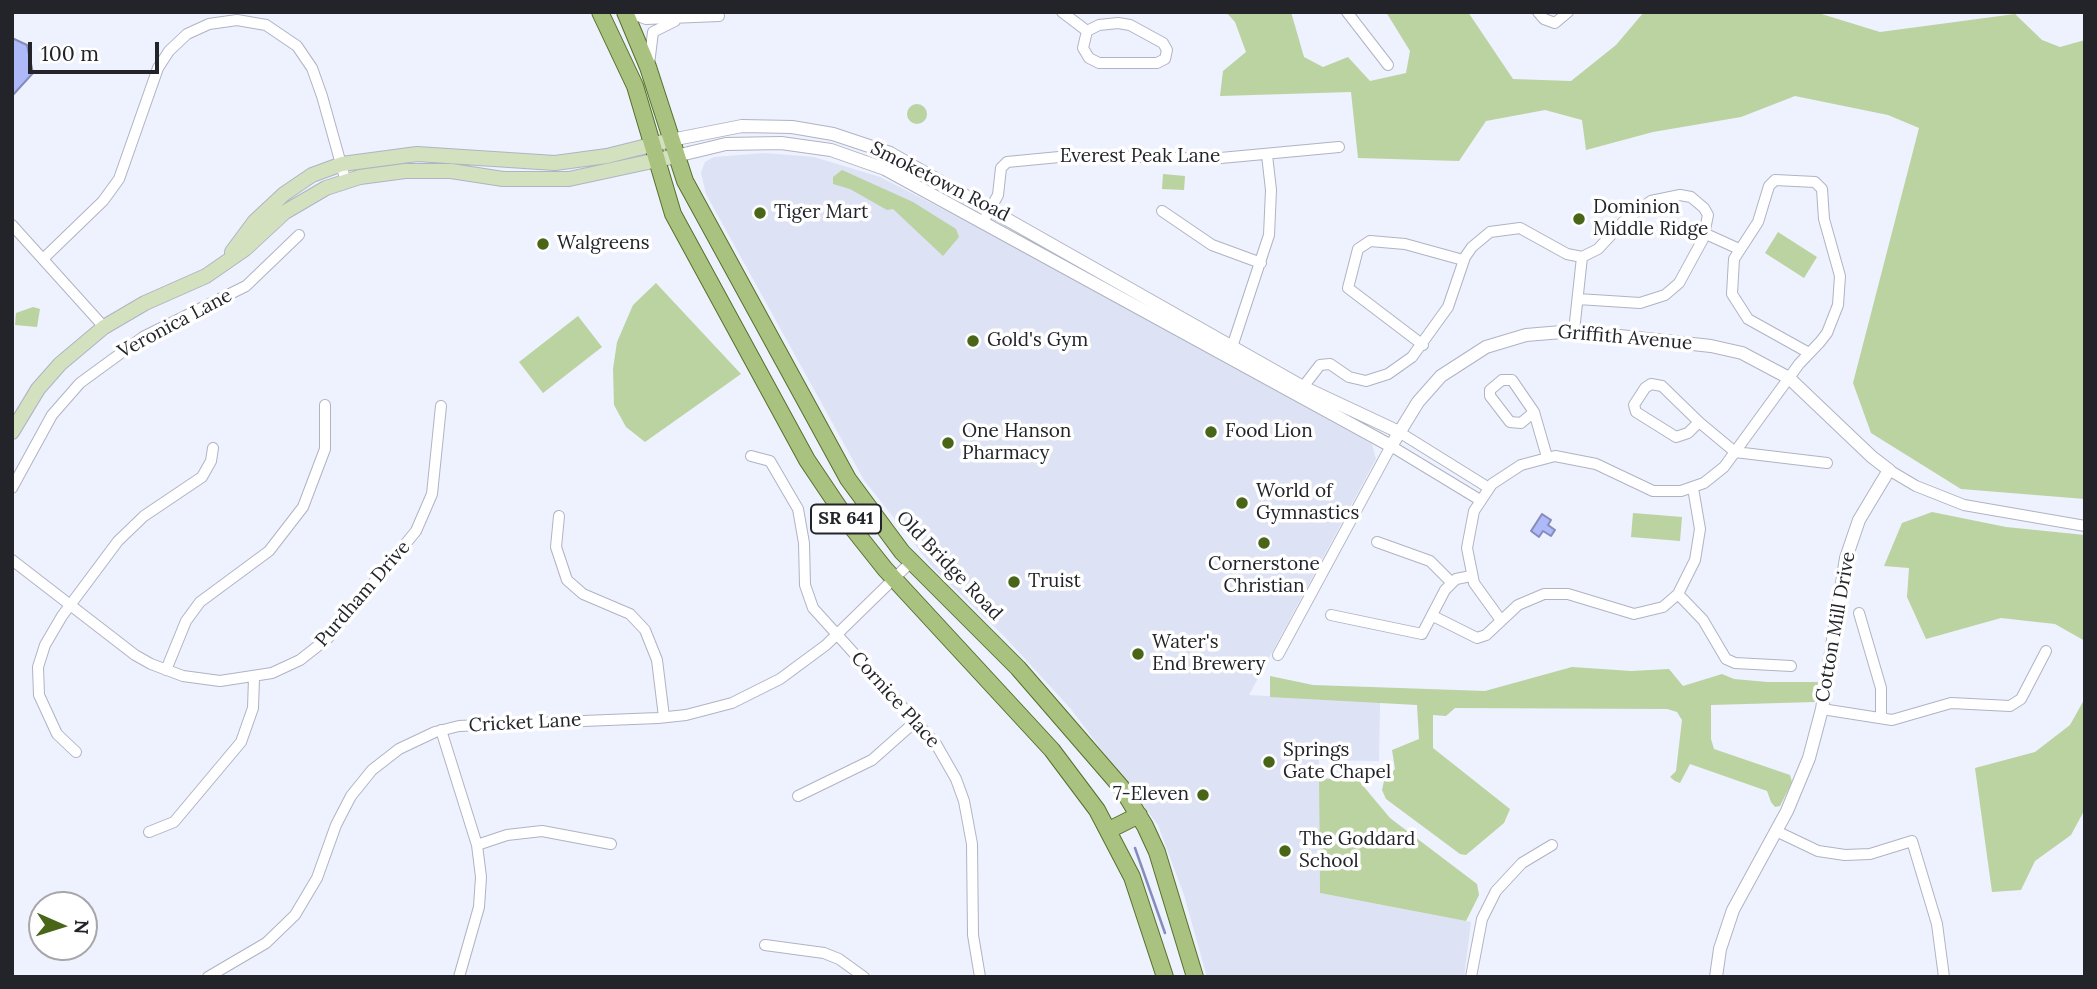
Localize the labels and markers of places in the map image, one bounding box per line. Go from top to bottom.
place label: Dominion Middle Ridge [1593,197,1708,241]
place label: Tiger Mart [774,202,868,224]
marker: Tiger Mart [752,205,768,221]
marker: Dominion Middle Ridge [1571,211,1587,227]
place label: Walgreens [557,233,650,255]
marker: Walgreens [535,236,551,252]
place label: Gold's Gym [987,330,1088,352]
marker: Gold's Gym [965,333,981,349]
place label: One Hanson Pharmacy [962,421,1071,465]
place label: Food Lion [1225,421,1313,443]
marker: Food Lion [1203,424,1219,440]
marker: One Hanson Pharmacy [940,435,956,451]
place label: World of Gymnastics [1256,481,1359,525]
marker: World of Gymnastics [1234,495,1250,511]
marker: Cornerstone Christian [1256,535,1272,551]
place label: Cornerstone Christian [1208,554,1320,598]
place label: Truist [1028,571,1081,593]
marker: Truist [1006,574,1022,590]
place label: Water's End Brewery [1152,632,1266,676]
marker: Water's End Brewery [1130,646,1146,662]
place label: Springs Gate Chapel [1283,740,1391,784]
marker: Springs Gate Chapel [1261,754,1277,770]
place label: 7-Eleven [1113,784,1189,806]
marker: 7-Eleven [1195,787,1211,803]
place label: The Goddard School [1299,829,1415,873]
marker: The Goddard School [1277,843,1293,859]

